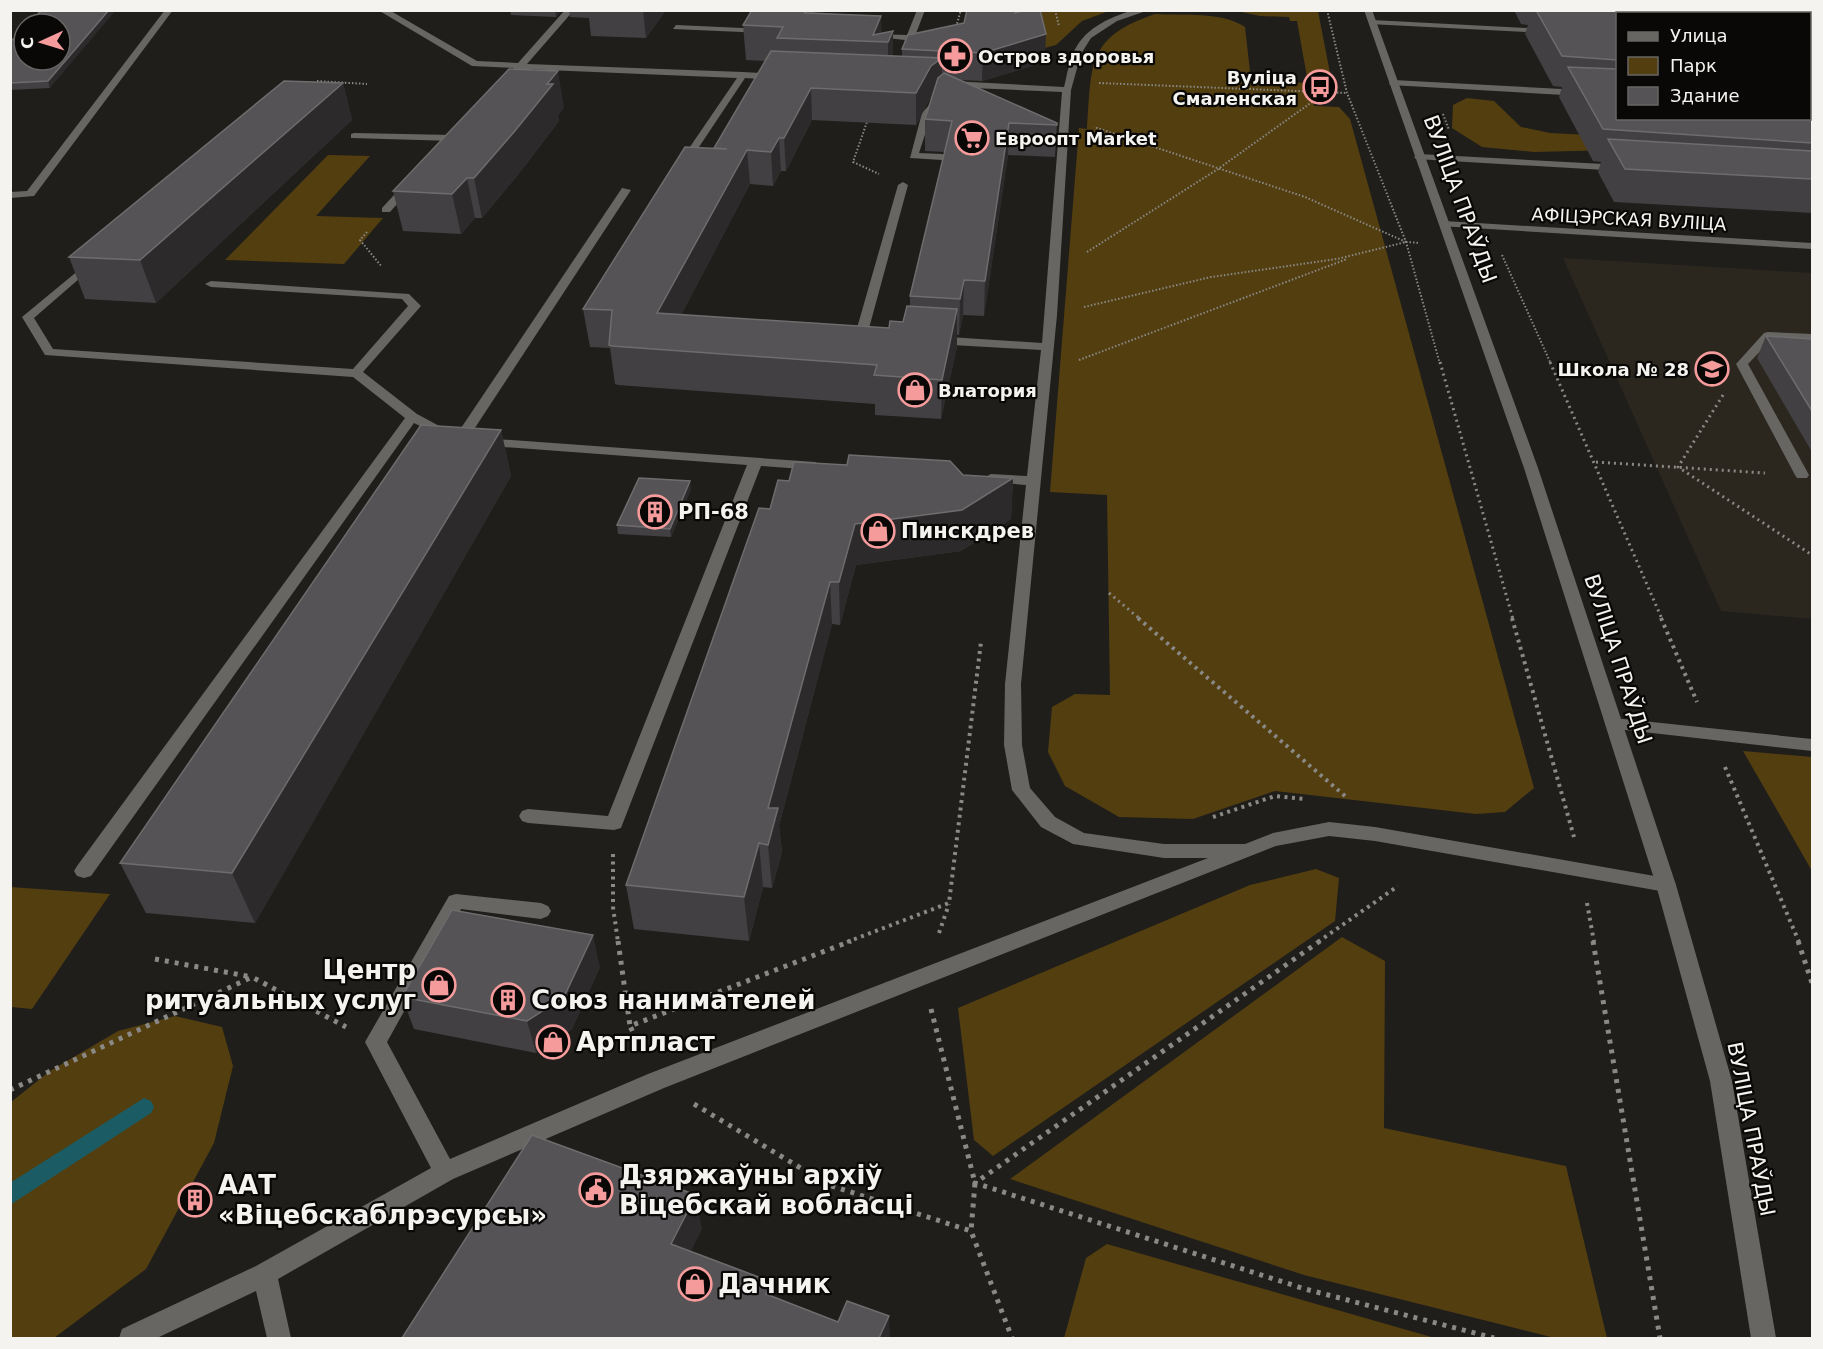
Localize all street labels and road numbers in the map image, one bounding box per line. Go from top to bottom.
street label: ВУЛІЦА ПРАЎДЫ [1418,111,1503,286]
street label: АФІЦЭРСКАЯ ВУЛІЦА [1531,203,1728,235]
street label: ВУЛІЦА ПРАЎДЫ [1579,571,1658,747]
street label: ВУЛІЦА ПРАЎДЫ [1722,1040,1781,1218]

